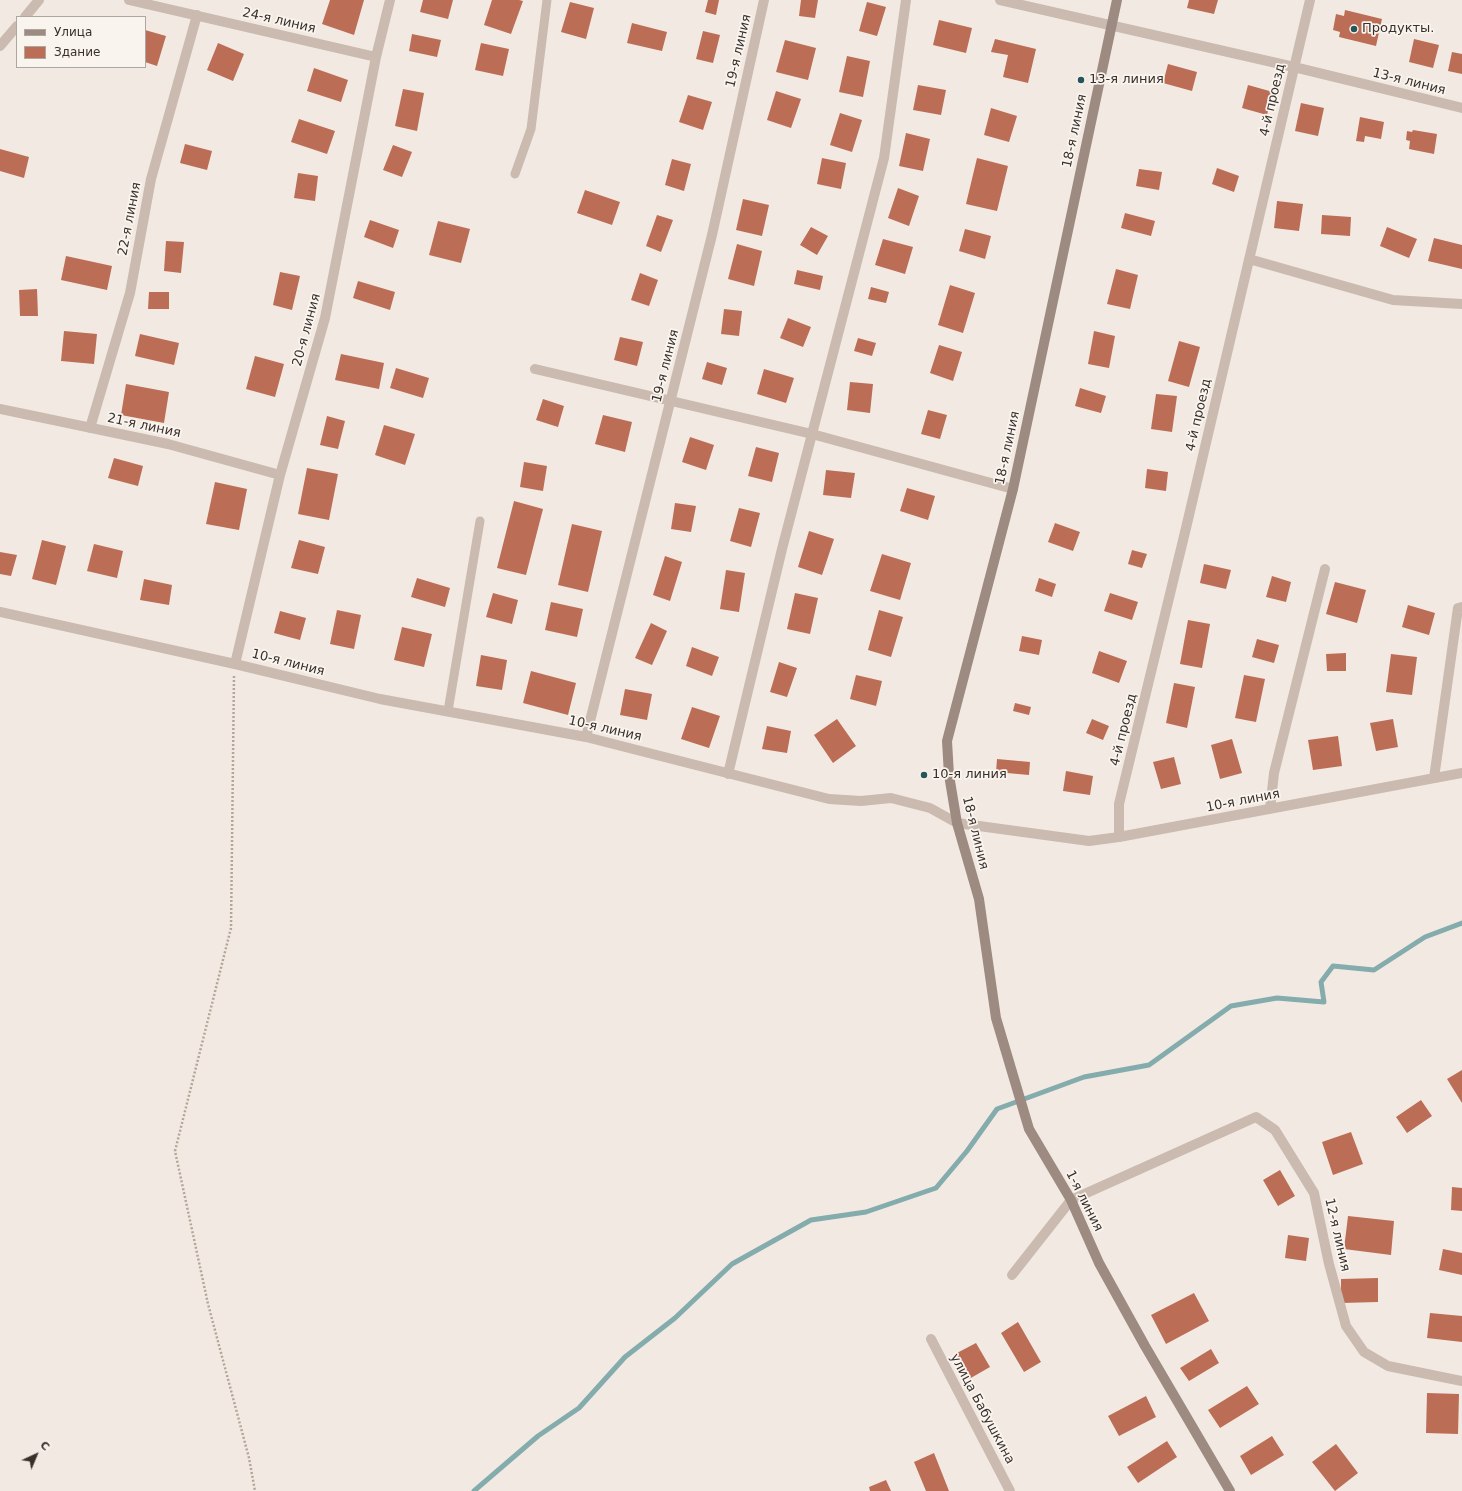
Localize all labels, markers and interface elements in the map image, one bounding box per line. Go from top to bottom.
street label: 24-я линия [241,5,317,37]
street label: 19-я линия [723,13,755,89]
legend [16,16,146,68]
place label: Продукты. [1362,21,1434,37]
marker: Продукты. [1349,24,1359,34]
text: Улица [54,25,92,39]
text: Здание [54,45,100,59]
street label: 4-й проезд [1257,62,1289,138]
street label: 13-я линия [1371,65,1447,99]
place label: 13-я линия [1089,72,1164,88]
marker: 13-я линия [1076,75,1086,85]
street label: 18-я линия [1060,93,1090,169]
street label: 22-я линия [115,181,145,257]
street label: 20-я линия [290,292,324,368]
street label: 19-я линия [649,328,683,404]
street label: 4-й проезд [1183,377,1215,453]
street label: 18-я линия [993,410,1023,486]
street label: 21-я линия [106,411,182,441]
street label: 10-я линия [250,646,326,680]
street label: 4-й проезд [1107,692,1141,768]
street label: 10-я линия [567,713,643,745]
place label: 10-я линия [932,767,1007,783]
marker: 10-я линия [919,770,929,780]
street label: 10-я линия [1205,786,1281,816]
street label: 18-я линия [958,795,992,871]
street label: 1-я линия [1062,1168,1106,1234]
street label: 12-я линия [1321,1197,1353,1273]
street label: улица Бабушкина [946,1351,1018,1467]
north arrow [16,1435,56,1475]
text: С [37,1439,52,1453]

